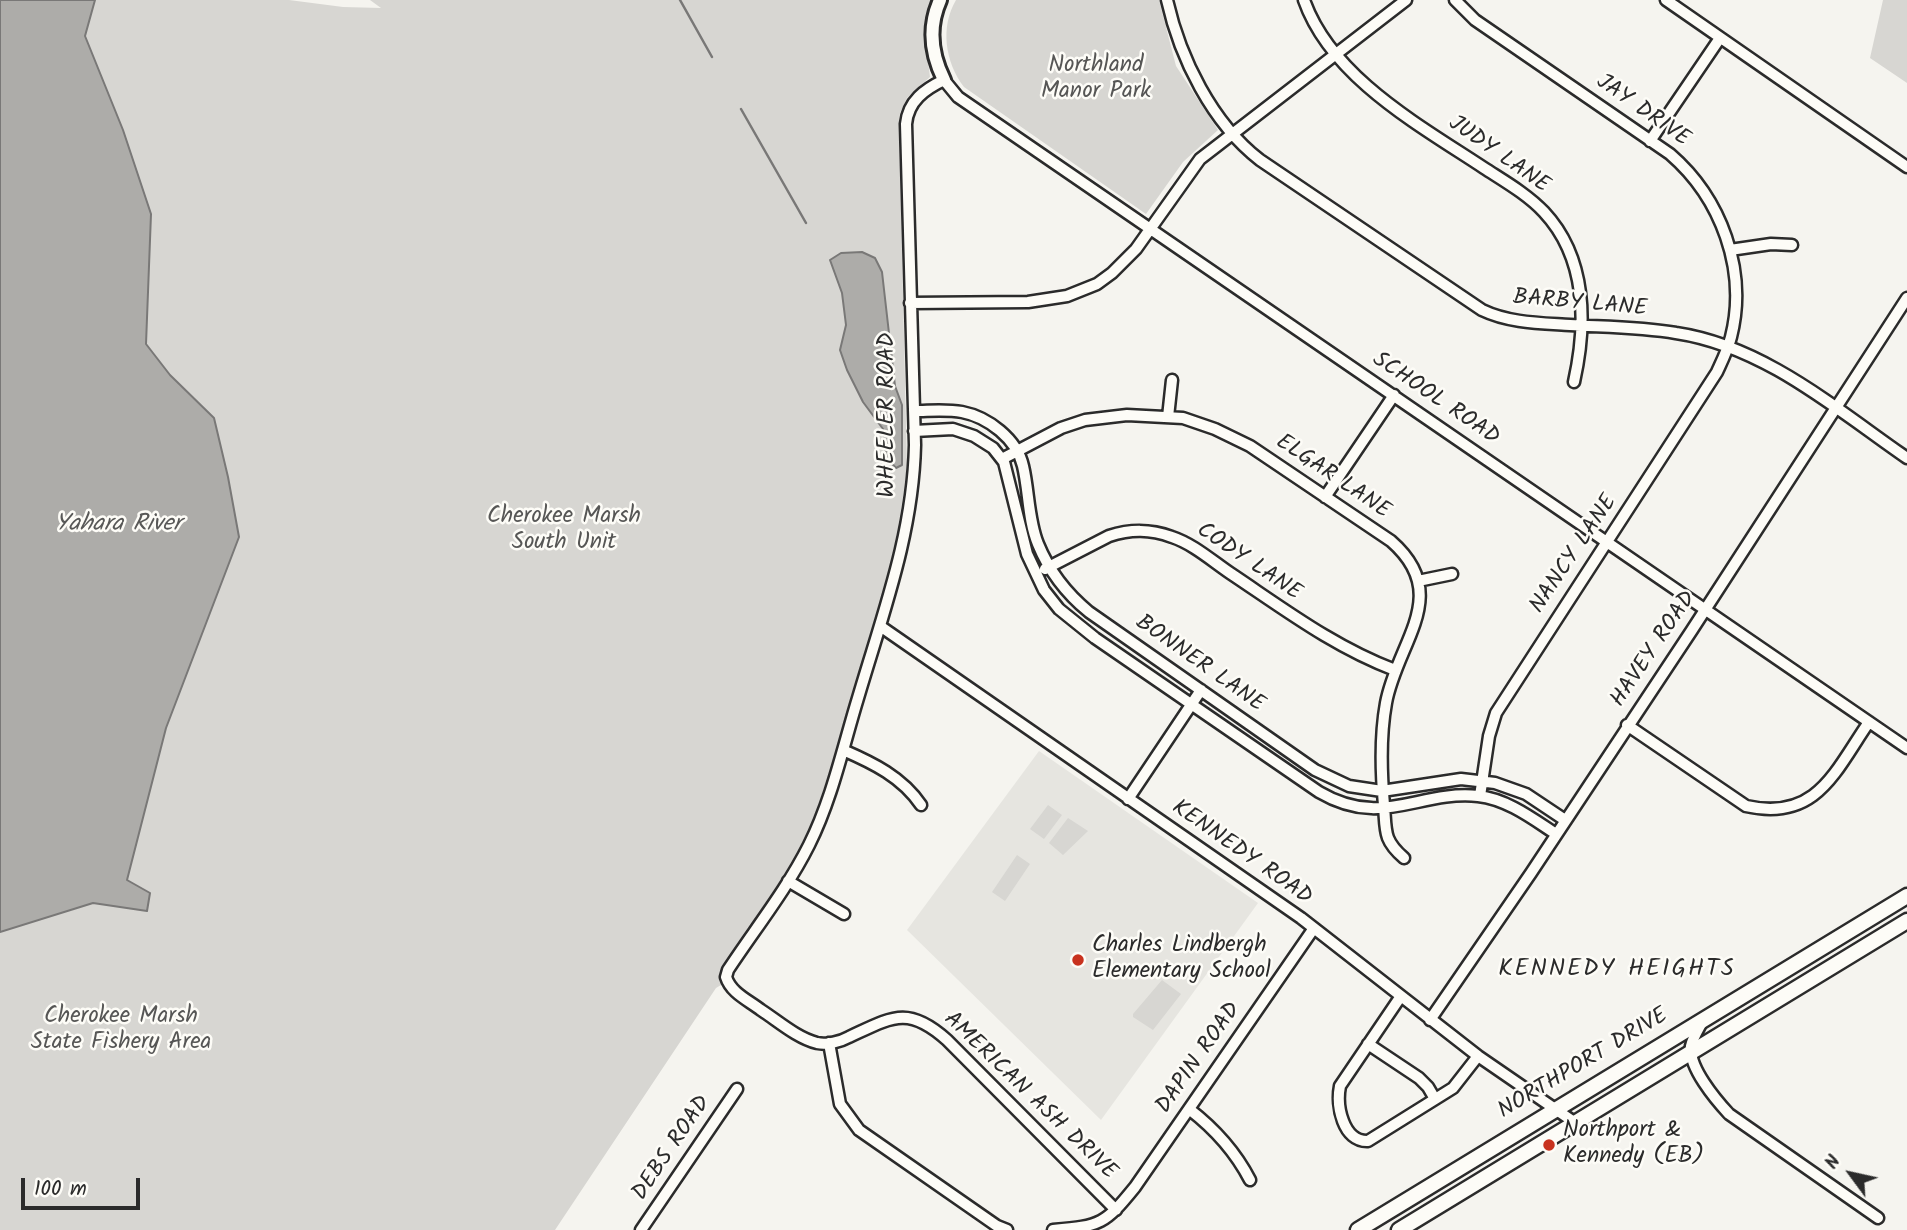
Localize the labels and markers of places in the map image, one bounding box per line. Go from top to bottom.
place label: Charles Lindbergh Elementary School [1092,933,1271,987]
marker: Charles Lindbergh Elementary School [1070,952,1086,968]
place label: Northport & Kennedy (EB) [1563,1118,1704,1172]
marker: Northport & Kennedy (EB) [1541,1137,1557,1153]

